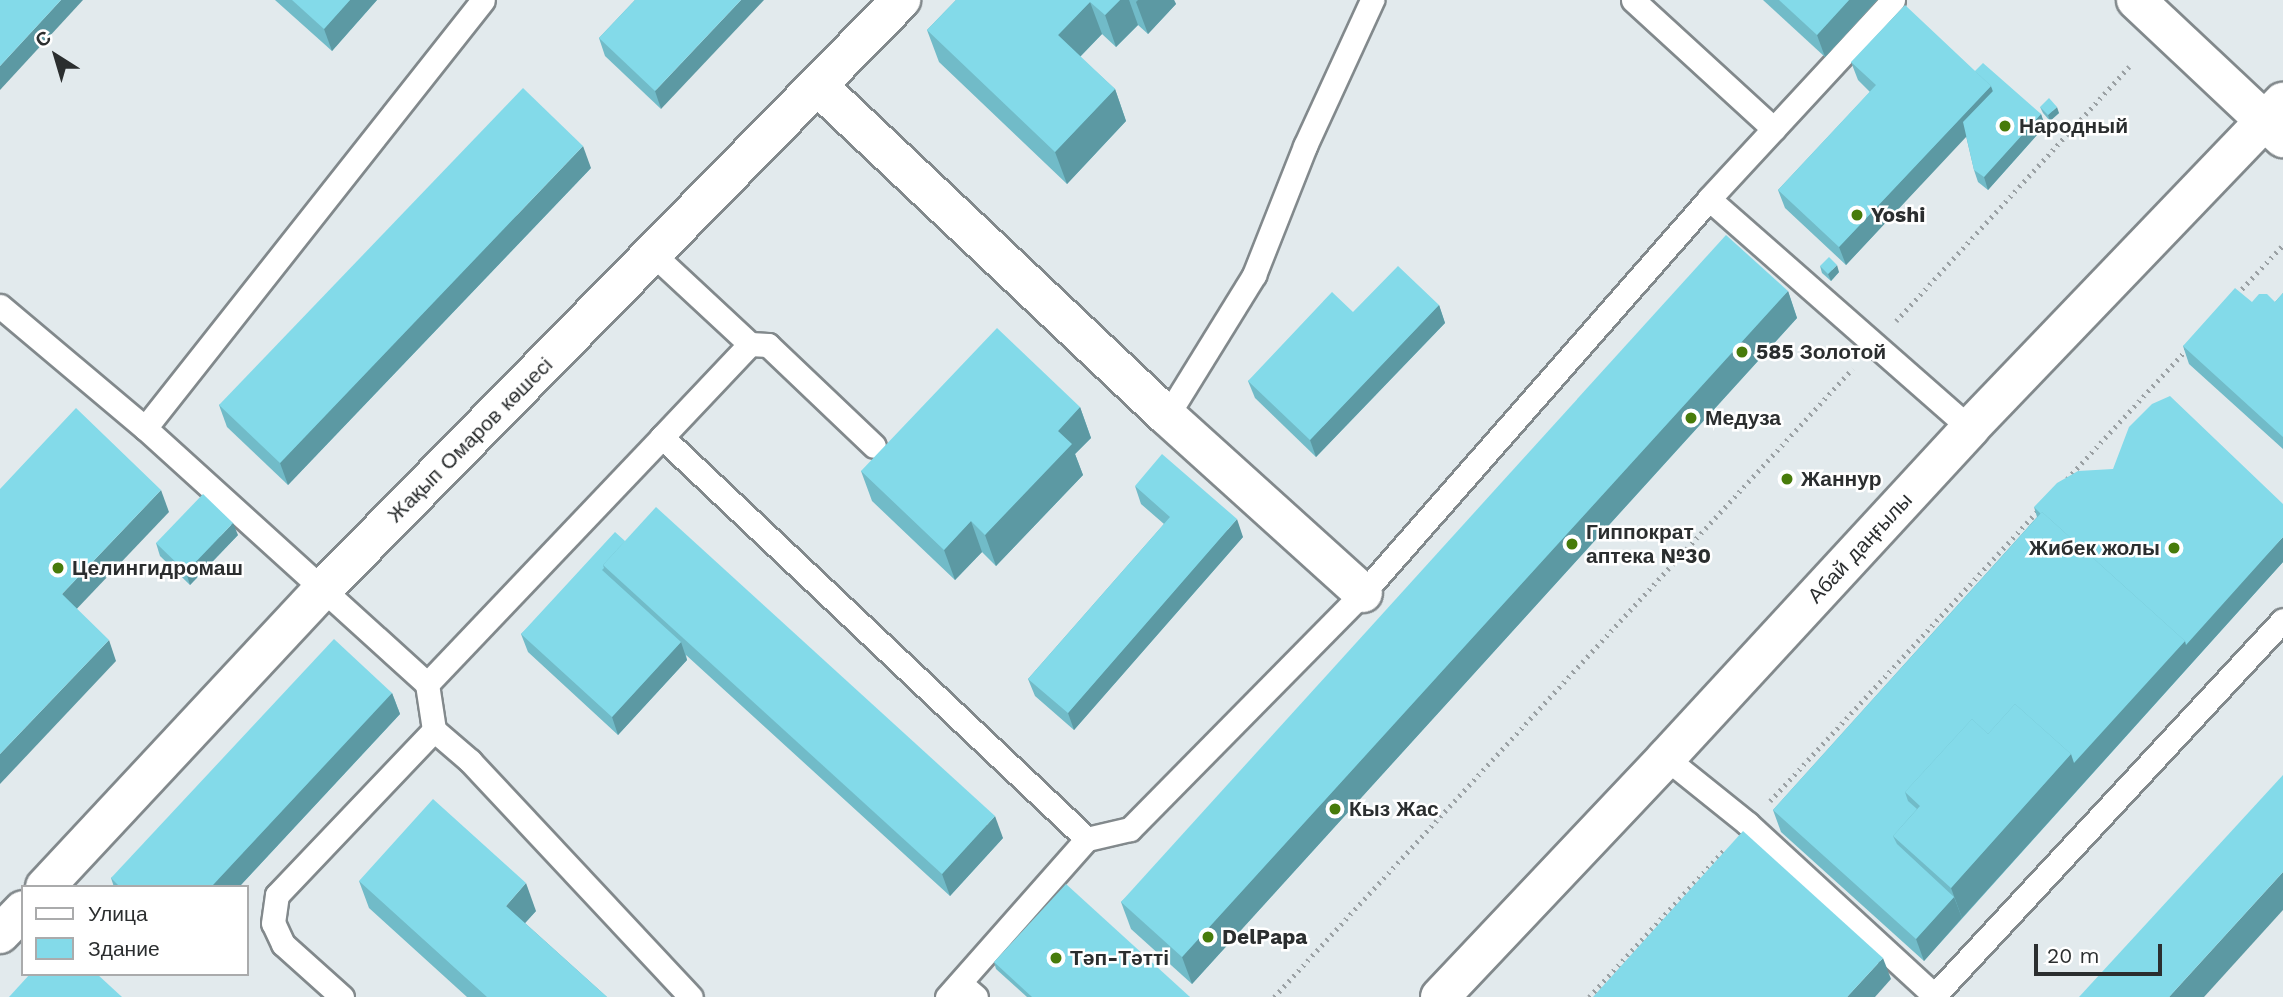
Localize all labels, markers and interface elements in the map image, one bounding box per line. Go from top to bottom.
north arrow [21,21,91,91]
text: С [31,26,55,52]
place label: Народный [2019,113,2128,139]
marker: Народный [1997,118,2013,134]
place label: Yoshi [1871,202,1925,228]
marker: Yoshi [1849,207,1865,223]
place label: 585 Золотой [1756,339,1886,365]
marker: 585 Золотой [1734,344,1750,360]
street label: Жақып Омаров көшесі [382,352,558,528]
place label: Медуза [1705,405,1781,431]
marker: Медуза [1683,410,1699,426]
place label: Жаннур [1801,466,1882,492]
marker: Жаннур [1779,471,1795,487]
street label: Абай даңғылы [1802,488,1918,608]
place label: Гиппократ аптека №30 [1586,519,1711,569]
place label: Жибек жолы [2029,535,2160,561]
marker: Гиппократ аптека №30 [1564,536,1580,552]
marker: Жибек жолы [2166,540,2182,556]
place label: Целингидромаш [72,555,243,581]
marker: Целингидромаш [50,560,66,576]
place label: Кыз Жас [1349,796,1439,822]
marker: Кыз Жас [1327,801,1343,817]
legend [21,885,248,976]
text: Улица [88,901,148,926]
place label: DelPapa [1222,924,1308,950]
marker: DelPapa [1200,929,1216,945]
scale bar [2038,930,2166,974]
text: Здание [88,936,160,961]
text: 20 m [2047,943,2099,968]
place label: Тәп-Тәтті [1070,945,1169,971]
marker: Тәп-Тәтті [1048,950,1064,966]

